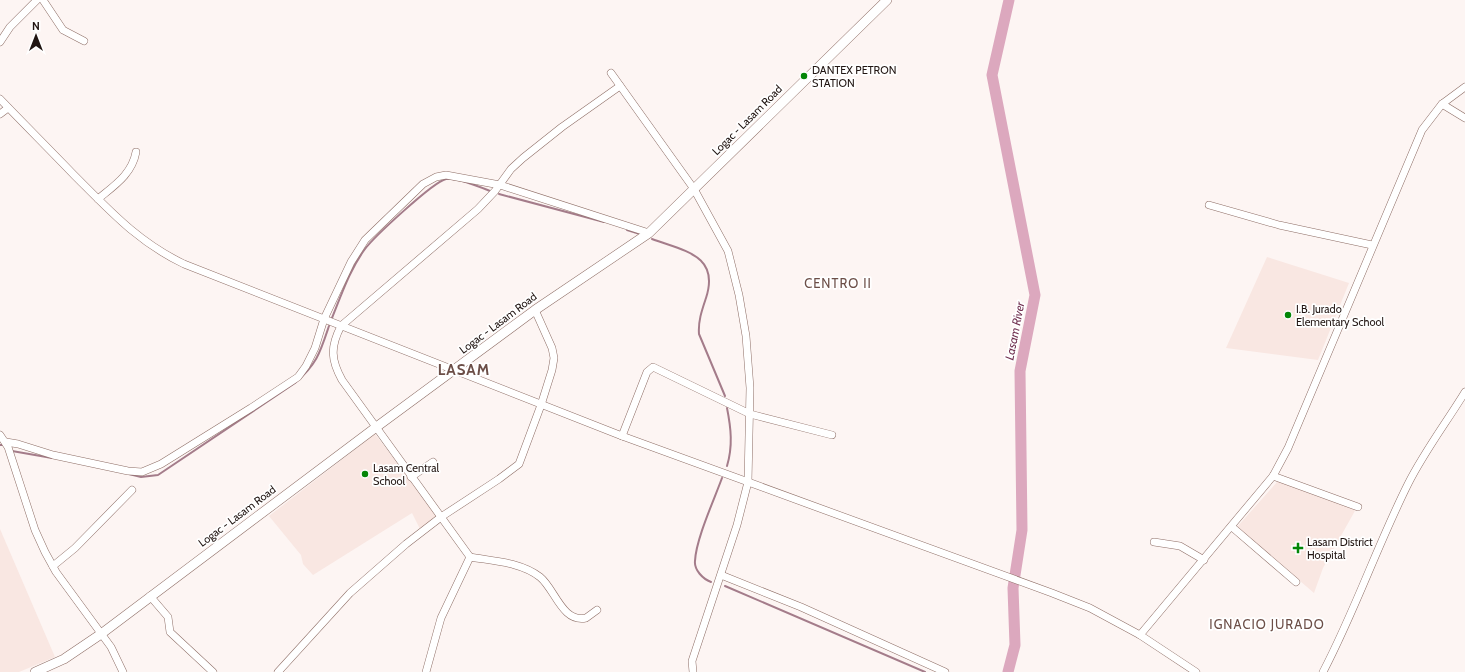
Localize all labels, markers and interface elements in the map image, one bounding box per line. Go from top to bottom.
north arrow [16,16,56,56]
text: N [32,19,40,33]
place label: DANTEX PETRON STATION [812,63,896,90]
marker: DANTEX PETRON STATION [799,71,809,81]
street label: Logac - Lasam Road [709,82,785,158]
district label: CENTRO II [804,275,872,291]
street label: Logac - Lasam Road [456,289,540,357]
water label: Lasam River [1002,299,1028,361]
place label: I.B. Jurado Elementary School [1296,302,1385,329]
marker: I.B. Jurado Elementary School [1283,310,1293,320]
district label: LASAM [438,361,490,379]
place label: Lasam Central School [373,461,439,488]
marker: Lasam Central School [360,469,370,479]
street label: Logac - Lasam Road [195,482,279,550]
place label: Lasam District Hospital [1307,535,1373,562]
marker: Lasam District Hospital [1292,542,1304,554]
district label: IGNACIO JURADO [1209,616,1325,632]

